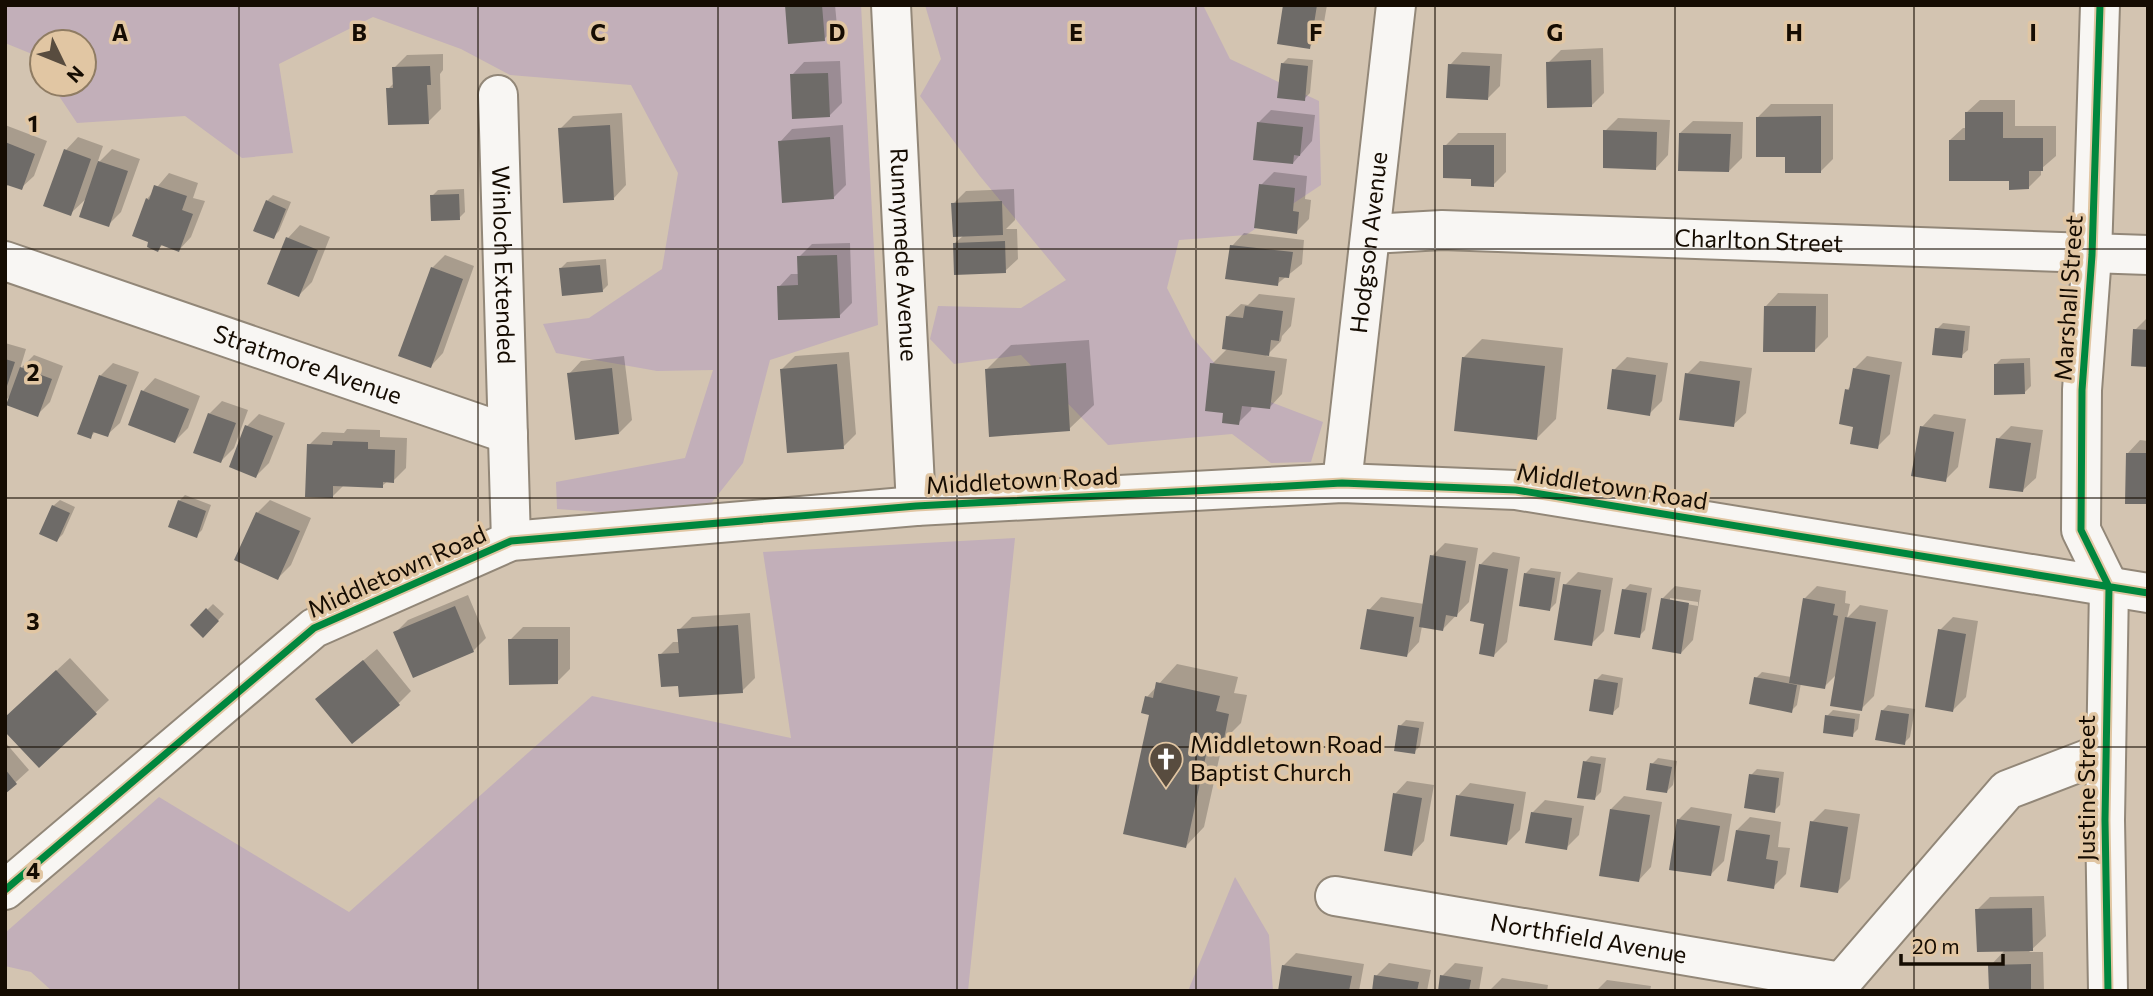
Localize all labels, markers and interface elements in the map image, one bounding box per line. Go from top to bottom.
text: A [112,18,129,46]
text: B [351,18,367,46]
text: C [590,18,606,46]
text: D [829,18,846,46]
text: E [1069,18,1083,46]
text: F [1309,18,1323,46]
text: G [1547,18,1563,46]
text: H [1785,18,1803,46]
text: I [2029,18,2037,46]
north arrow [28,28,98,98]
text: N [63,62,89,88]
text: 1 [28,109,38,137]
street label: Runnymede Avenue [885,147,925,362]
street label: Hodgson Avenue [1343,150,1392,335]
street label: Winloch Extended [487,165,522,365]
street label: Marshall Street [2047,214,2088,382]
street label: Charlton Street [1674,222,1844,257]
street label: Stratmore Avenue [210,318,406,409]
text: 2 [26,358,40,386]
street label: Middletown Road [1515,456,1710,515]
street label: Middletown Road [925,460,1119,499]
street label: Middletown Road [302,518,490,623]
text: 3 [26,607,40,635]
street label: Justine Street [2071,715,2100,861]
place label: Middletown Road Baptist Church [1190,729,1383,786]
church icon: Middletown Road Baptist Church [1147,740,1185,789]
text: 4 [26,856,40,884]
street label: Northfield Avenue [1488,907,1689,969]
scale bar [1901,922,2002,966]
text: 20 m [1912,933,1960,958]

